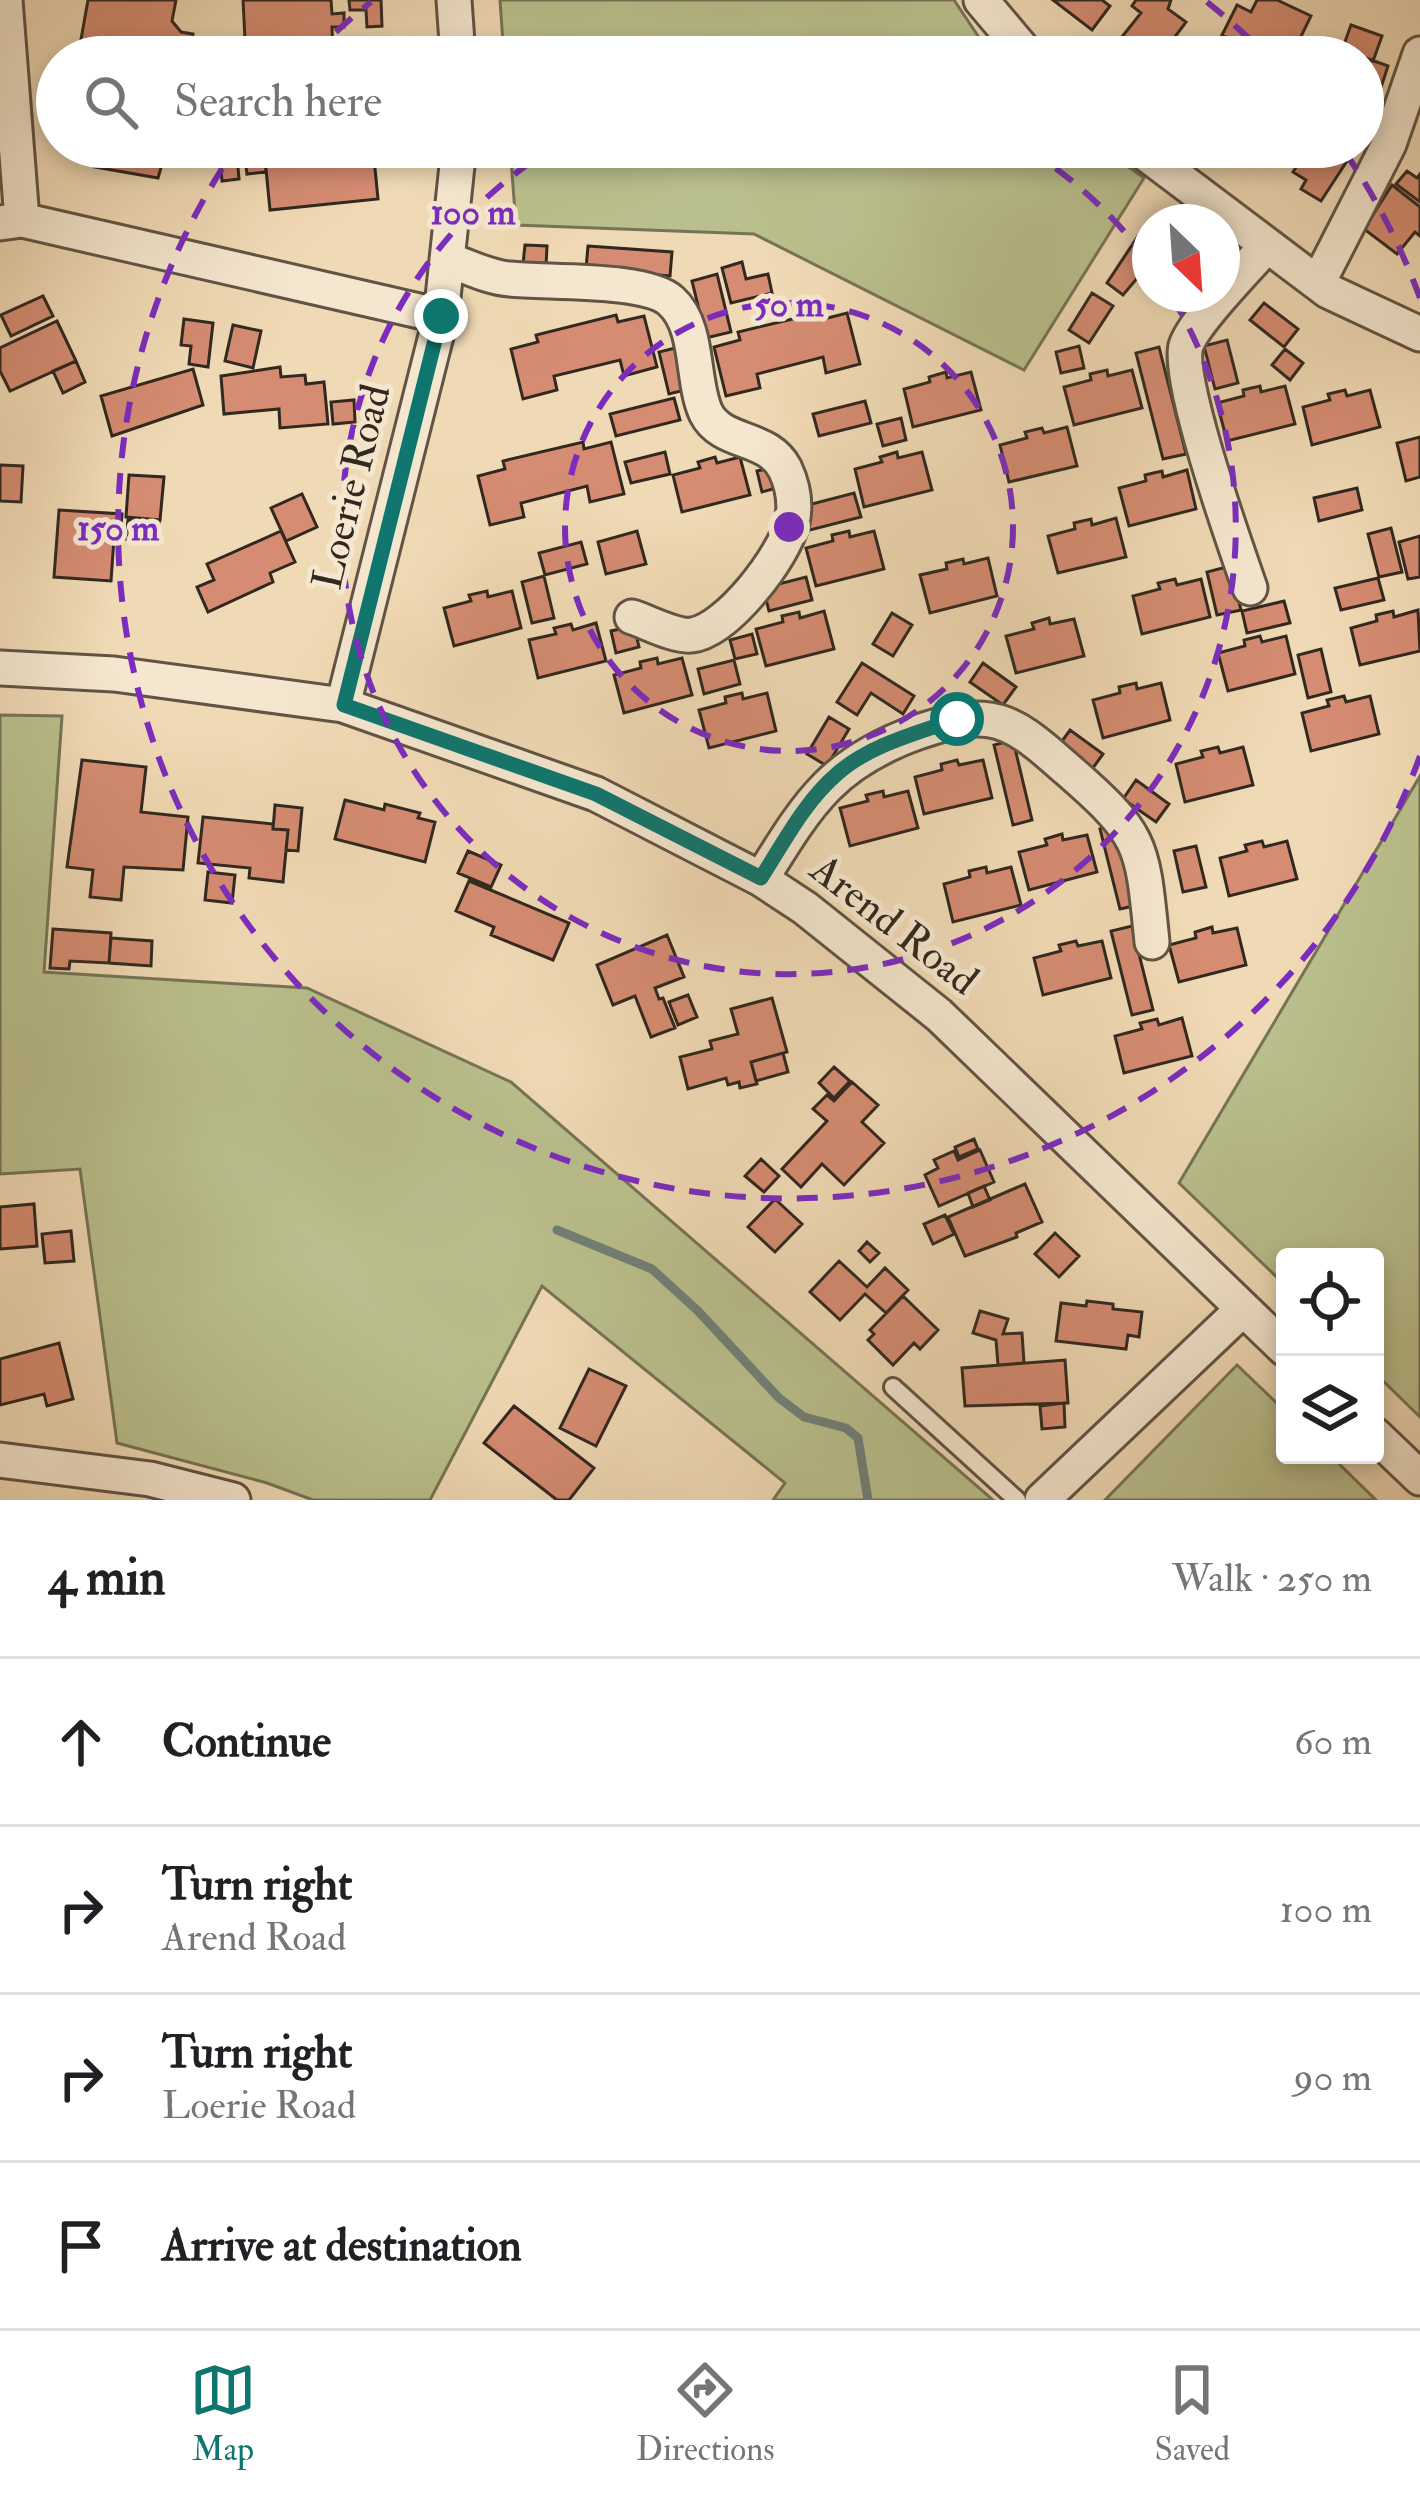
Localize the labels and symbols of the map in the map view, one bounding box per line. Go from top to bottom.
text: 100 m [430,190,516,235]
north arrow [1132,204,1240,312]
text: 50 m [754,282,824,327]
route end [414,289,468,343]
street label: Loerie Road [301,379,403,595]
text: 150 m [77,506,159,551]
centre of rings [768,506,810,548]
route start [930,692,984,746]
street label: Arend Road [799,843,989,1007]

